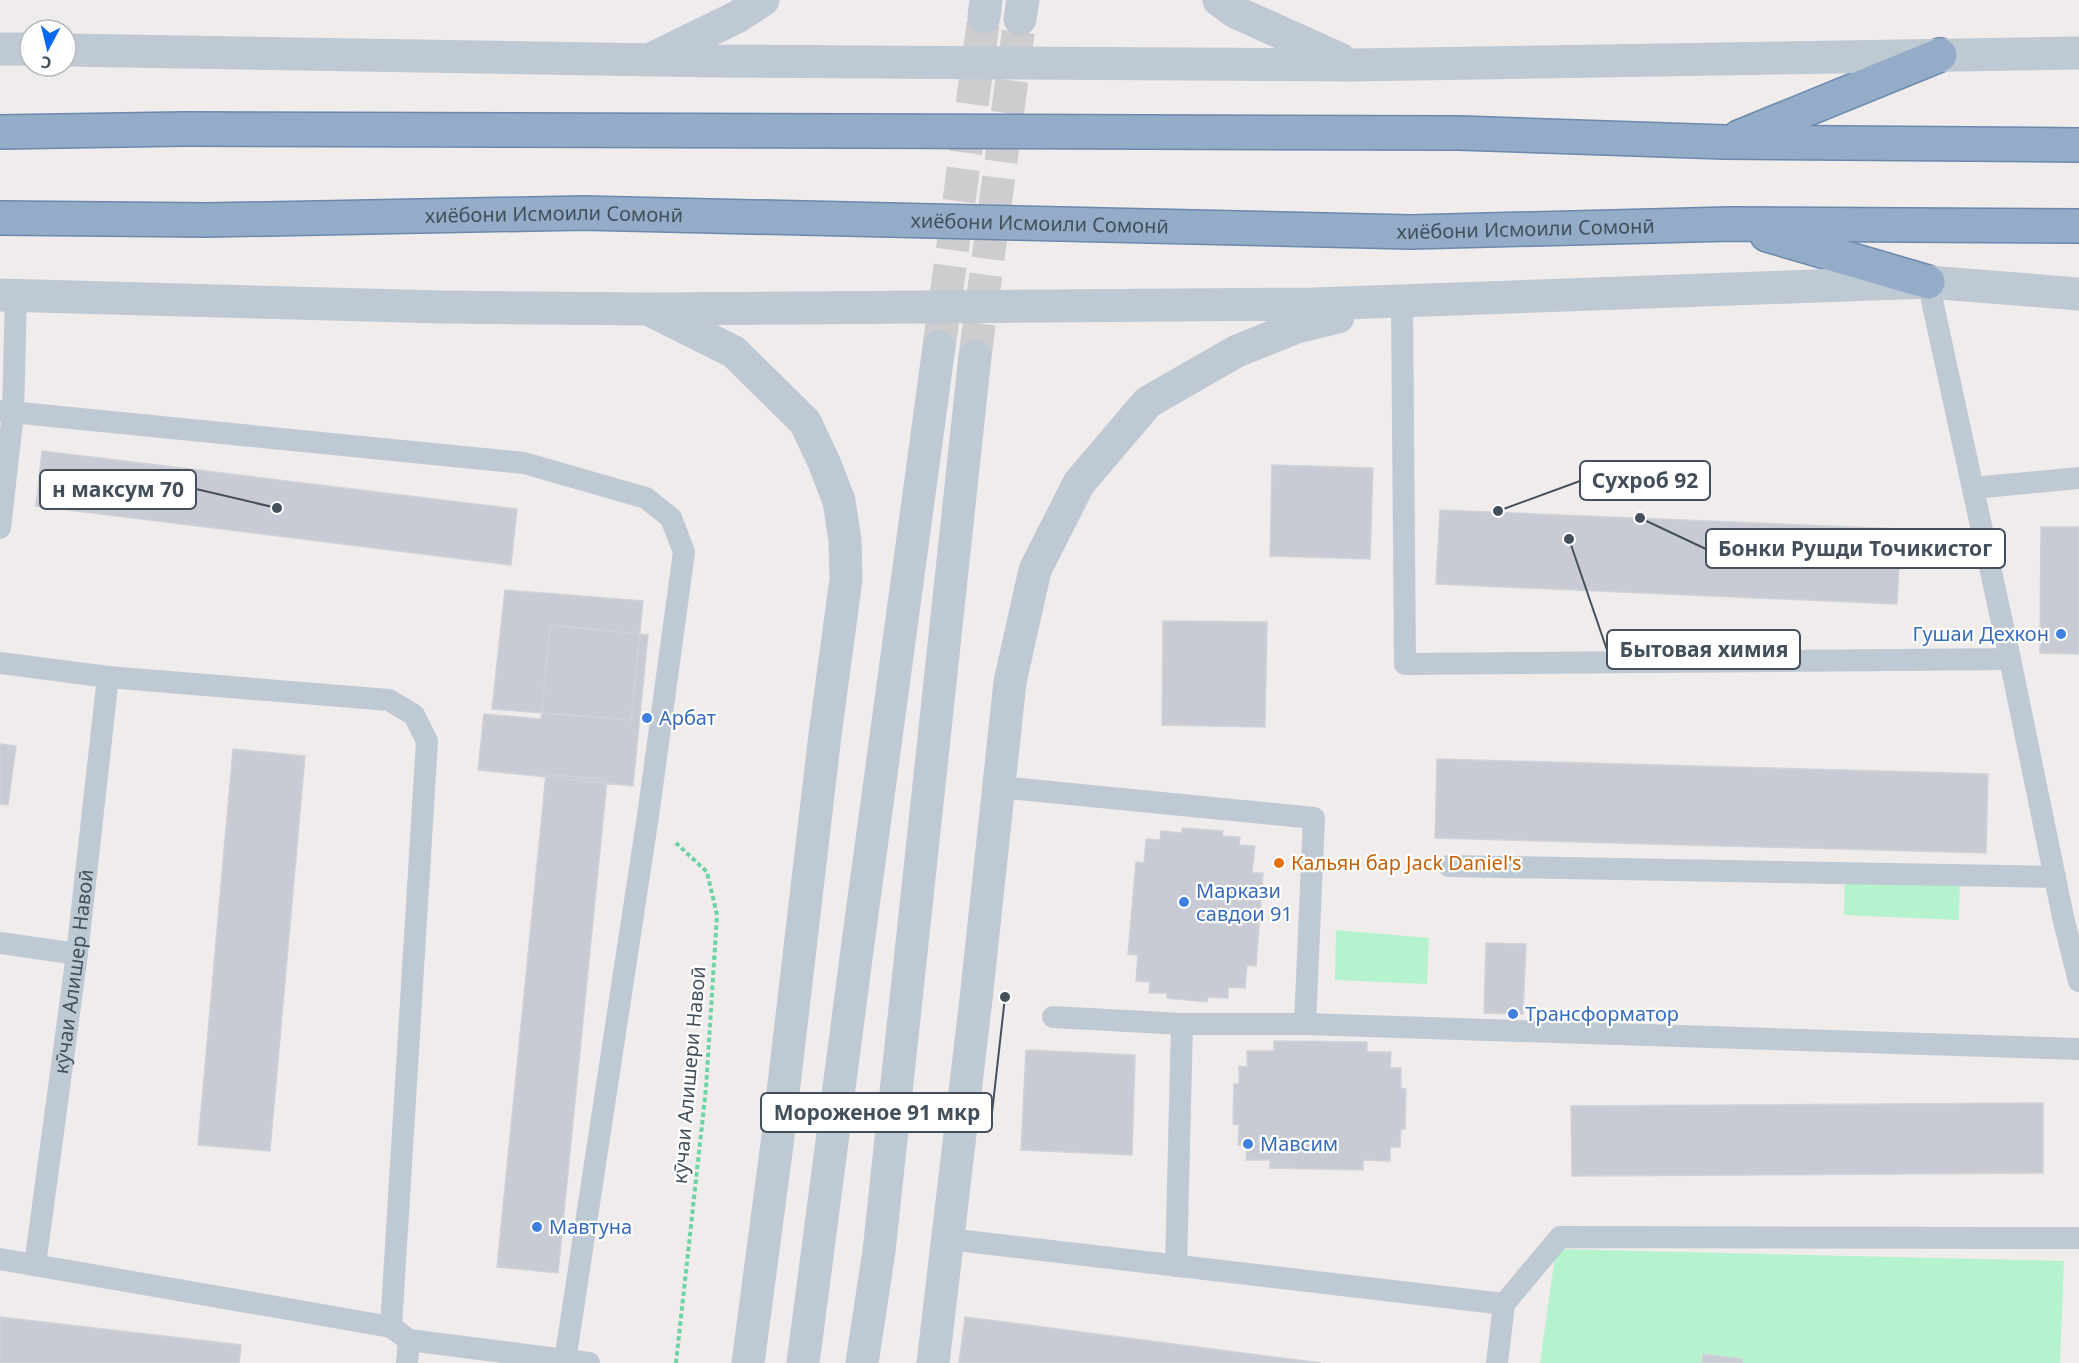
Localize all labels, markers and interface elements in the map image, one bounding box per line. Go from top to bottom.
north arrow [18,18,78,78]
text: С [40,51,53,74]
street label: хиёбони Исмоили Сомонӣ [425,199,683,229]
street label: хиёбони Исмоили Сомонӣ [910,207,1169,239]
street label: хиёбони Исмоили Сомонӣ [1396,212,1655,245]
callout: Сухроб 92 [1580,461,1710,500]
text: Сухроб 92 [1592,466,1698,494]
callout: н максум 70 [40,470,196,509]
text: н максум 70 [52,475,184,503]
callout: Бонки Рушди Точикистог [1706,529,2005,568]
text: Бонки Рушди Точикистог [1718,534,1992,562]
place label: Гушаи Дехкон [1913,620,2049,647]
marker: Гушаи Дехкон [2054,627,2068,641]
callout: Бытовая химия [1607,630,1800,669]
text: Бытовая химия [1620,635,1788,663]
place label: Арбат [659,704,716,731]
marker: Арбат [640,711,654,725]
place label: Кальян бар Jack Daniel's [1291,849,1522,876]
marker: Кальян бар Jack Daniel's [1272,856,1286,870]
street label: кӯчаи Алишер Навоӣ [47,868,99,1076]
place label: Маркази савдои 91 [1196,877,1293,927]
marker: Маркази савдои 91 [1177,895,1191,909]
street label: кӯчаи Алишери Навоӣ [666,965,711,1185]
place label: Трансформатор [1525,1000,1679,1027]
marker: Трансформатор [1506,1007,1520,1021]
callout: Мороженое 91 мкр [761,1093,992,1132]
text: Мороженое 91 мкр [774,1098,980,1126]
place label: Мавсим [1260,1130,1338,1157]
marker: Мавсим [1241,1137,1255,1151]
place label: Мавтуна [549,1213,632,1240]
marker: Мавтуна [530,1220,544,1234]

